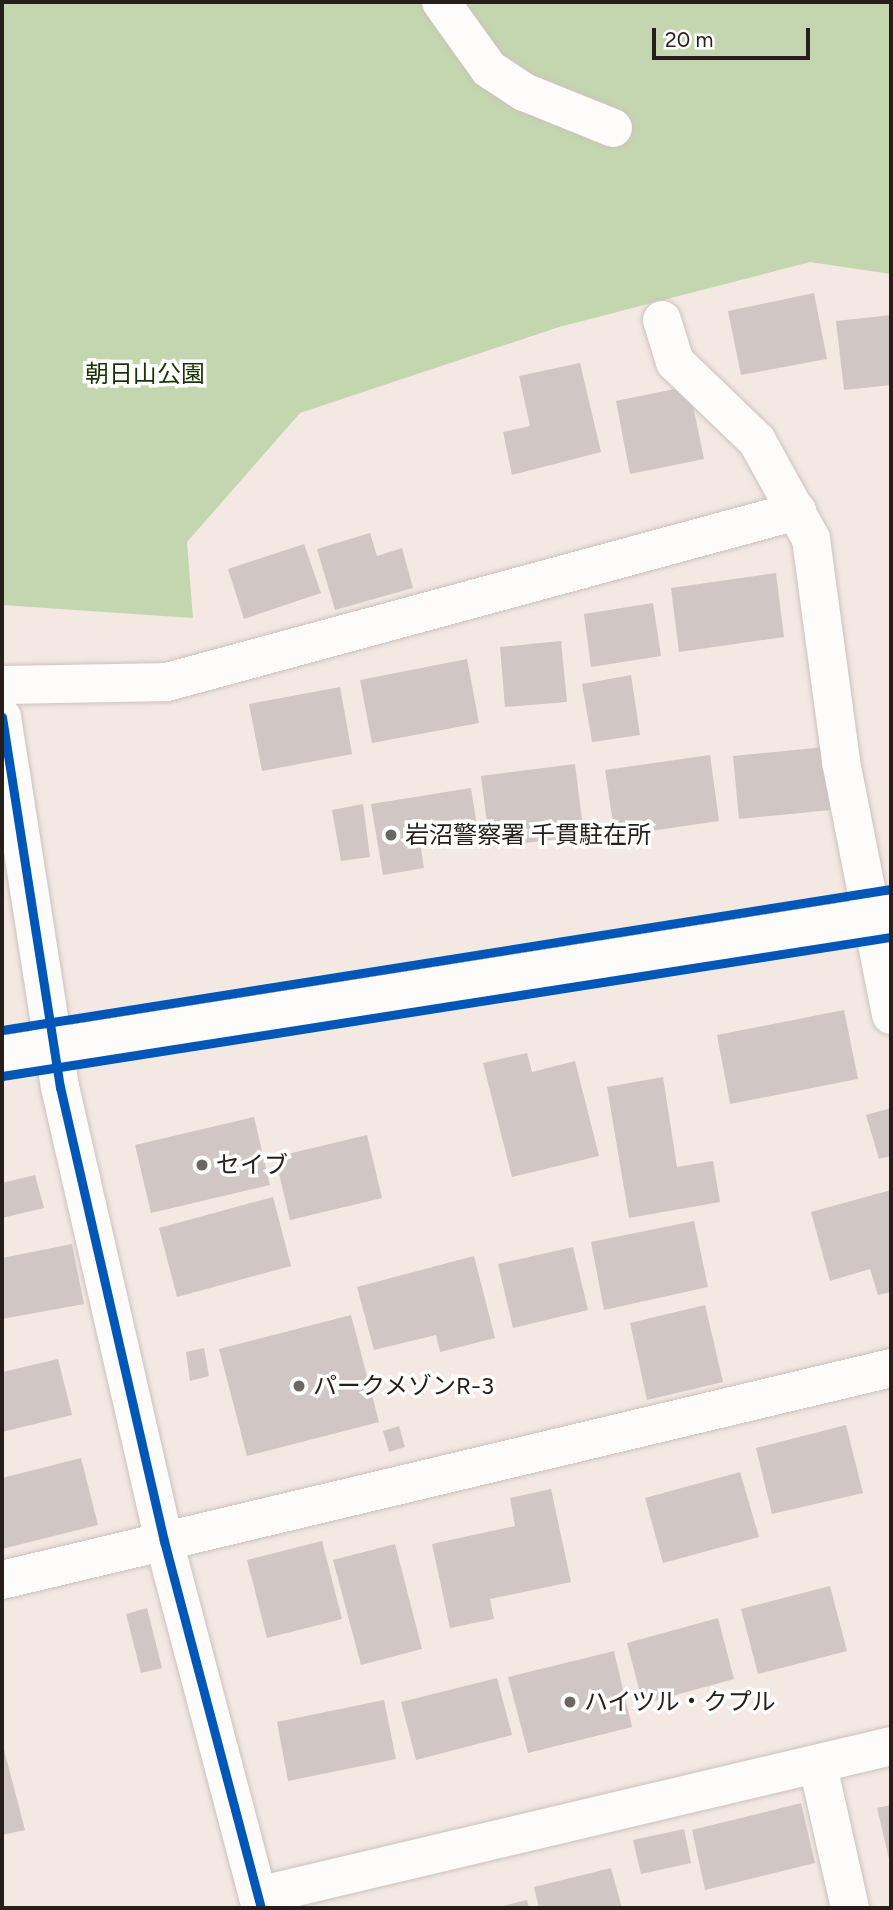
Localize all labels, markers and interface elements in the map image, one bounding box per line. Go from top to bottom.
scale bar [655,14,812,58]
text: 20 m [665,27,713,52]
park label: 朝日山公園 [85,360,205,388]
place label: 岩沼警察署 千貫駐在所 [405,821,651,849]
marker: 岩沼警察署 千貫駐在所 [383,827,399,843]
place label: セイブ [216,1151,288,1179]
marker: セイブ [194,1157,210,1173]
place label: パークメゾンR-3 [313,1372,495,1400]
marker: パークメゾンR-3 [291,1378,307,1394]
place label: ハイツル・クプル [584,1688,776,1716]
marker: ハイツル・クプル [562,1694,578,1710]

